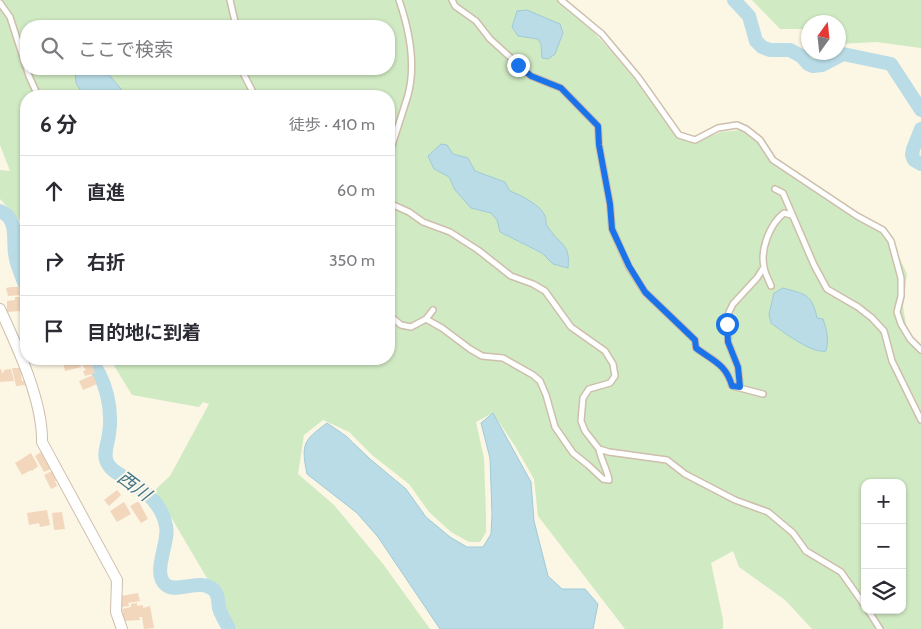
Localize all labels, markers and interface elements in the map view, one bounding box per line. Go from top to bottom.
north arrow [801,15,846,60]
search box [20,20,395,75]
icon: search [38,34,66,62]
text: ここで検索 [78,38,173,61]
route end [507,54,530,77]
text: 6 分 [40,112,78,137]
text: 徒歩 · 410 m [289,115,375,134]
icon: ahead [40,177,68,205]
text: 直進 [87,181,125,204]
text: 60 m [337,181,375,200]
icon: right [40,247,68,275]
text: 右折 [87,251,125,274]
text: 350 m [329,251,375,270]
route start [716,313,739,336]
icon: arrive [40,317,68,345]
text: 目的地に到着 [87,321,201,344]
water label: 西川 [113,466,157,507]
map controls [861,479,906,614]
button: + [861,479,906,524]
button: − [861,524,906,569]
button: layers [861,569,906,614]

